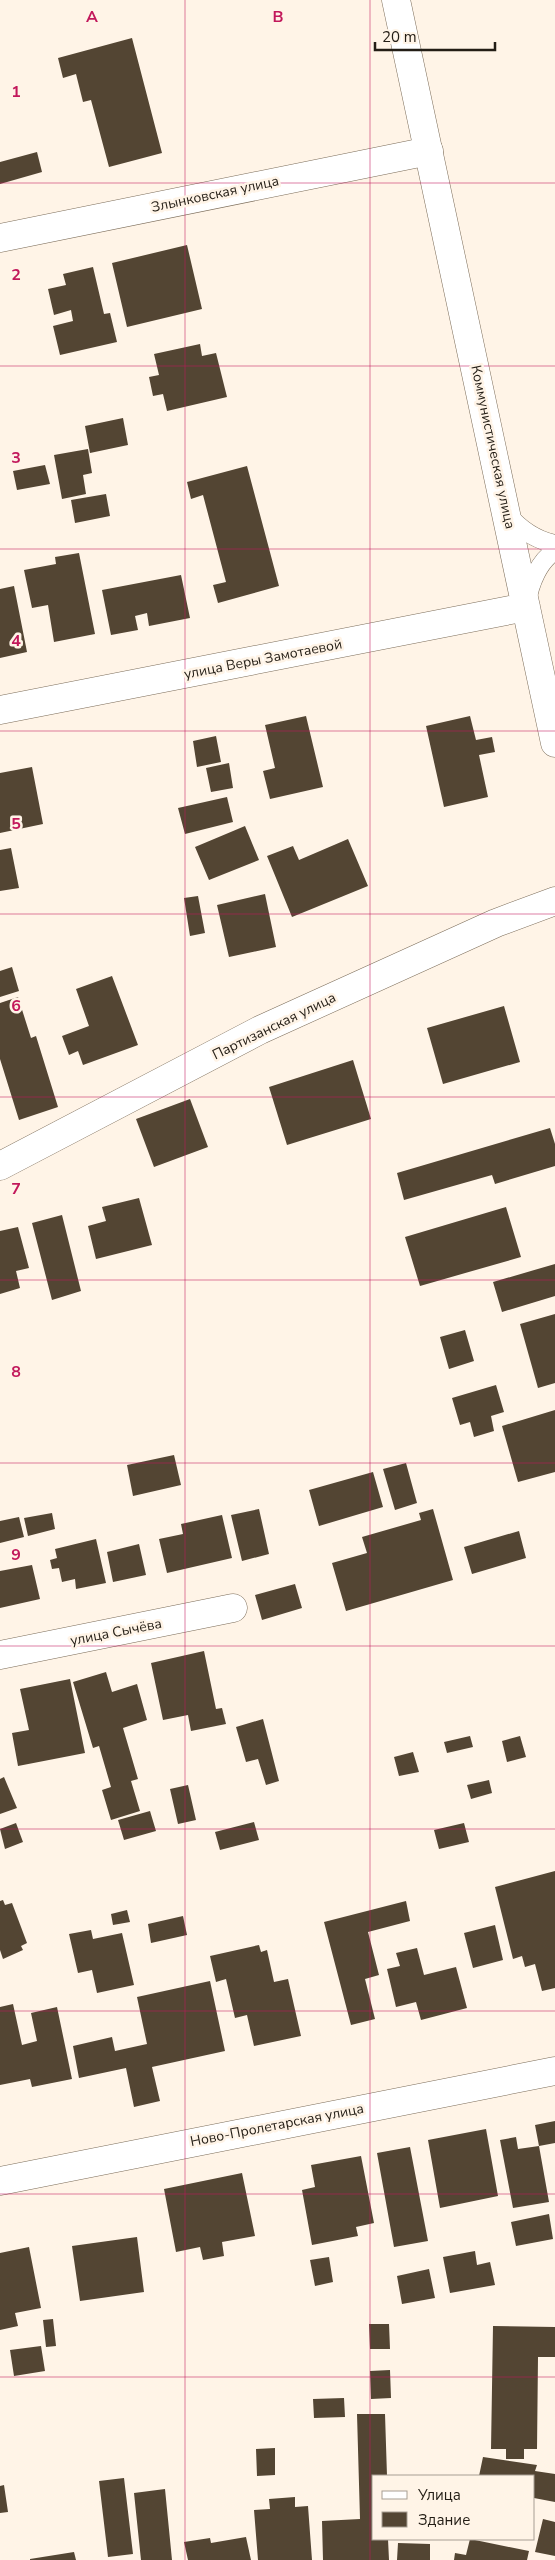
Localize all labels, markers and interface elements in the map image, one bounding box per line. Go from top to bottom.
text: A [86,6,98,28]
text: B [272,6,284,28]
scale bar [375,20,495,52]
text: 20 m [382,27,417,47]
text: 1 [11,81,21,103]
street label: Злынковская улица [149,171,281,217]
text: 2 [11,264,21,286]
street label: Коммунистическая улица [466,363,520,531]
text: 3 [11,447,21,469]
text: 4 [11,630,21,652]
street label: улица Веры Замотаевой [182,634,344,684]
text: 5 [11,813,21,835]
street label: Партизанская улица [209,988,339,1064]
text: 6 [11,995,21,1017]
text: 7 [11,1178,21,1200]
text: 8 [11,1361,21,1383]
text: 9 [11,1544,21,1566]
street label: улица Сычёва [69,1614,163,1650]
street label: Ново-Пролетарская улица [189,2099,365,2151]
legend [372,2475,535,2540]
text: Улица [417,2485,461,2505]
text: Здание [418,2510,470,2530]

